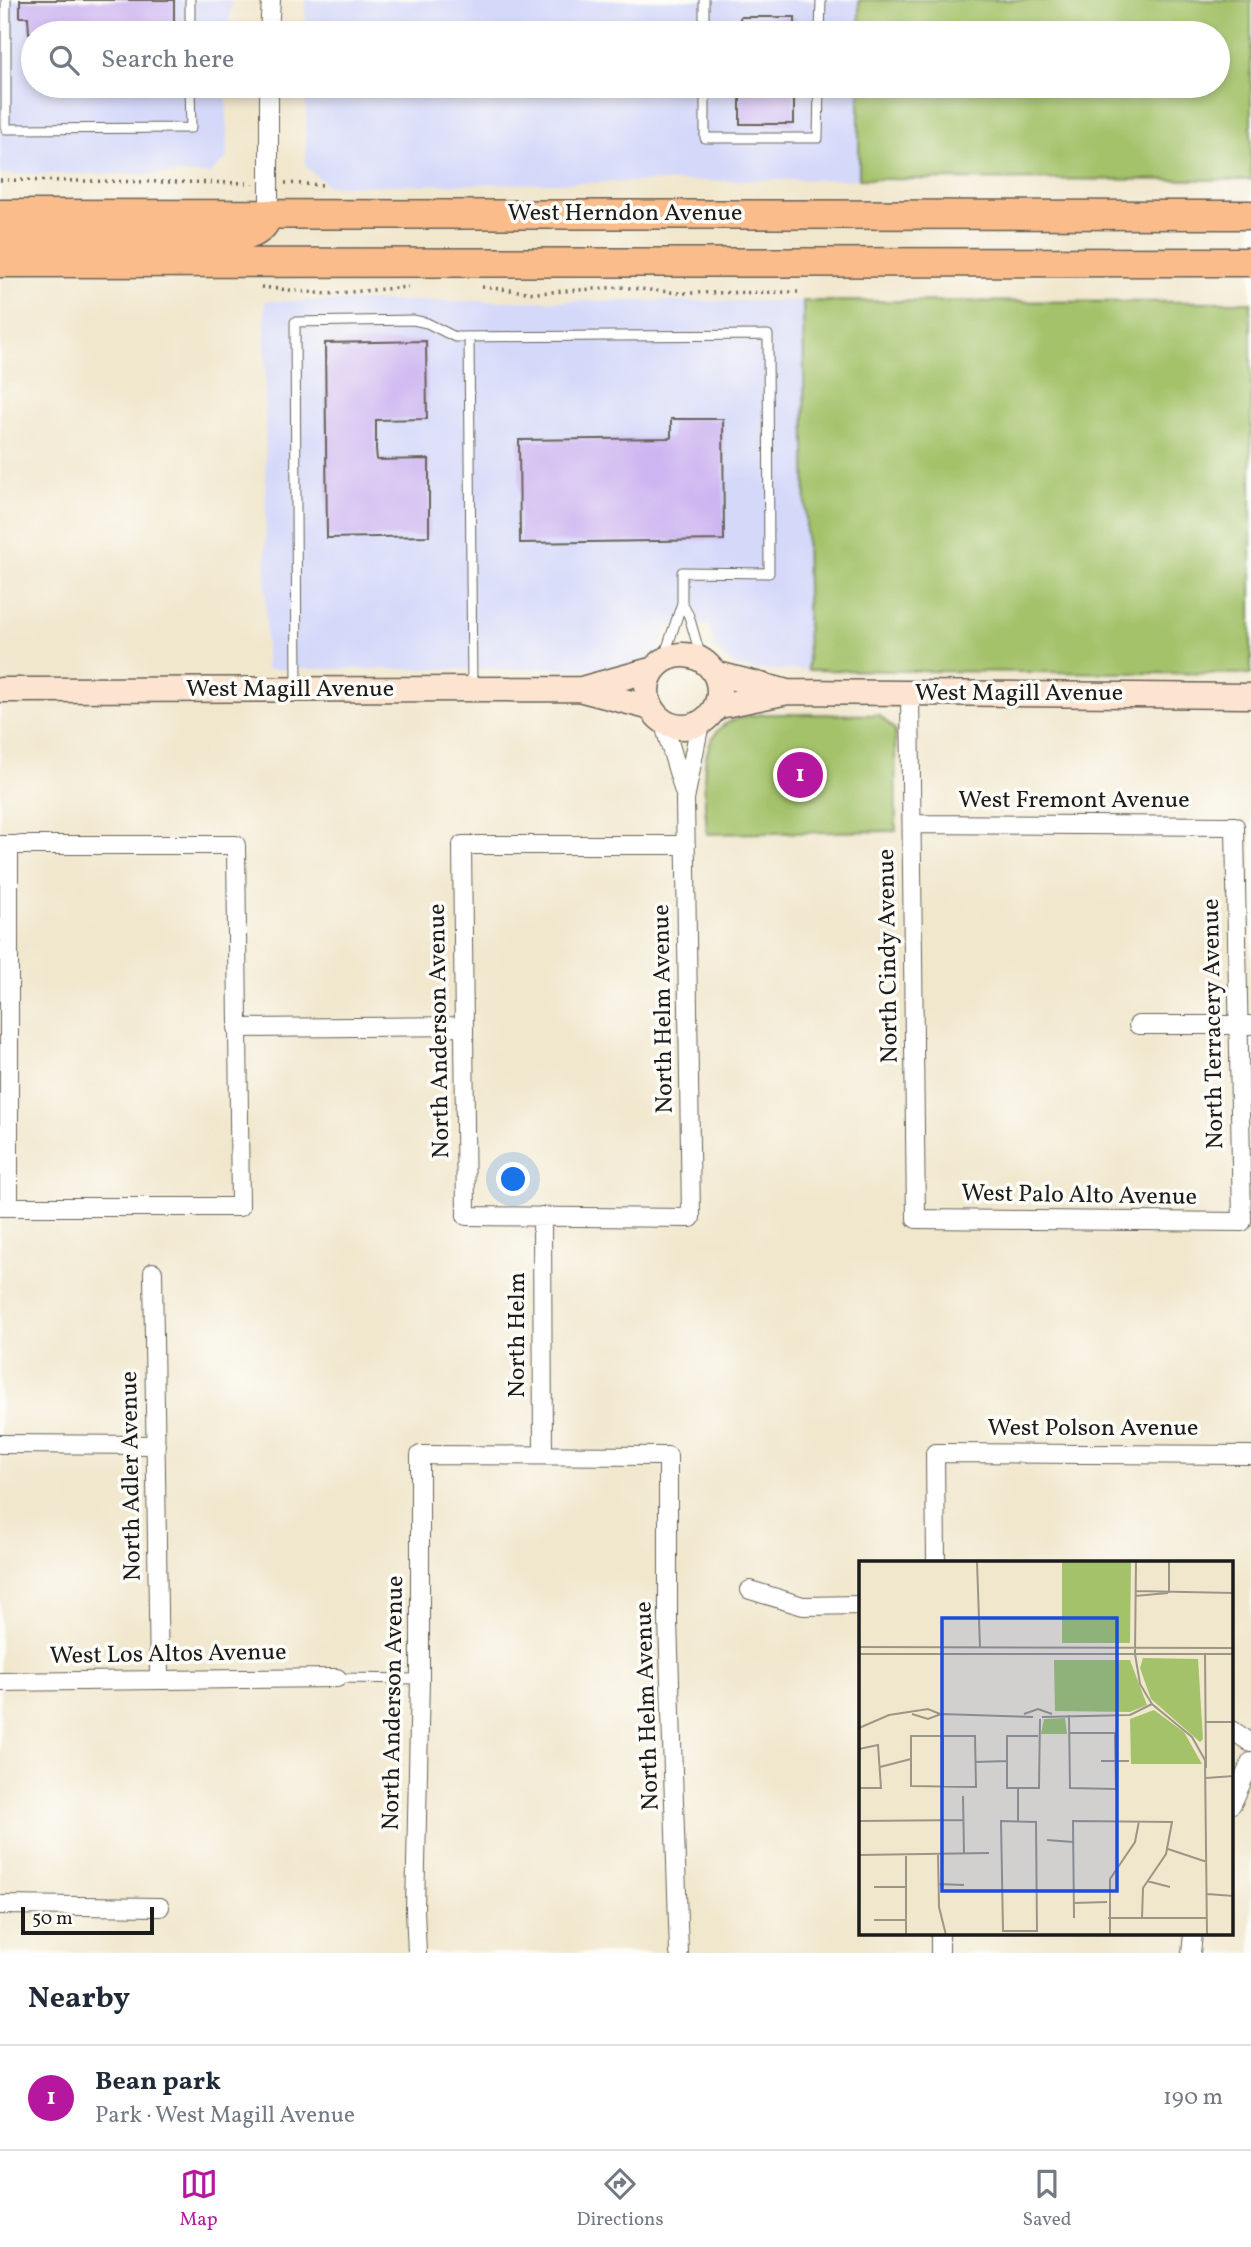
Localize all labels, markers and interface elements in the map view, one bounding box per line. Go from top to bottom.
search box [21,21,1230,98]
icon: search [45,41,83,79]
text: Search here [101,42,234,78]
street label: West Herndon Avenue [508,197,742,231]
street label: West Magill Avenue [186,673,394,707]
street label: West Magill Avenue [915,677,1123,711]
pin: 1 [777,749,823,801]
street label: West Fremont Avenue [958,784,1190,818]
street label: North Cindy Avenue [870,848,908,1064]
street label: North Terracery Avenue [1195,898,1233,1150]
street label: North Anderson Avenue [421,903,459,1159]
street label: North Helm Avenue [645,904,683,1114]
your location [496,1162,530,1196]
street label: West Palo Alto Avenue [961,1177,1197,1215]
street label: North Helm [501,1272,535,1398]
street label: North Adler Avenue [113,1371,151,1581]
street label: West Polson Avenue [988,1412,1198,1446]
inset map [859,1561,1234,1936]
street label: North Anderson Avenue [375,1575,413,1831]
street label: North Helm Avenue [627,1601,669,1811]
street label: West Los Altos Avenue [49,1636,287,1674]
scale bar [21,1904,154,1936]
text: 50 m [32,1906,73,1932]
text: Nearby [28,1978,130,2020]
text: Bean park [95,2064,221,2100]
text: 1 [46,2082,56,2114]
text: 190 m [1163,2082,1223,2114]
text: Park · West Magill Avenue [95,2100,355,2132]
tab: Map [179,2165,218,2233]
tab: Directions [577,2165,664,2233]
tab: Saved [1023,2165,1071,2233]

